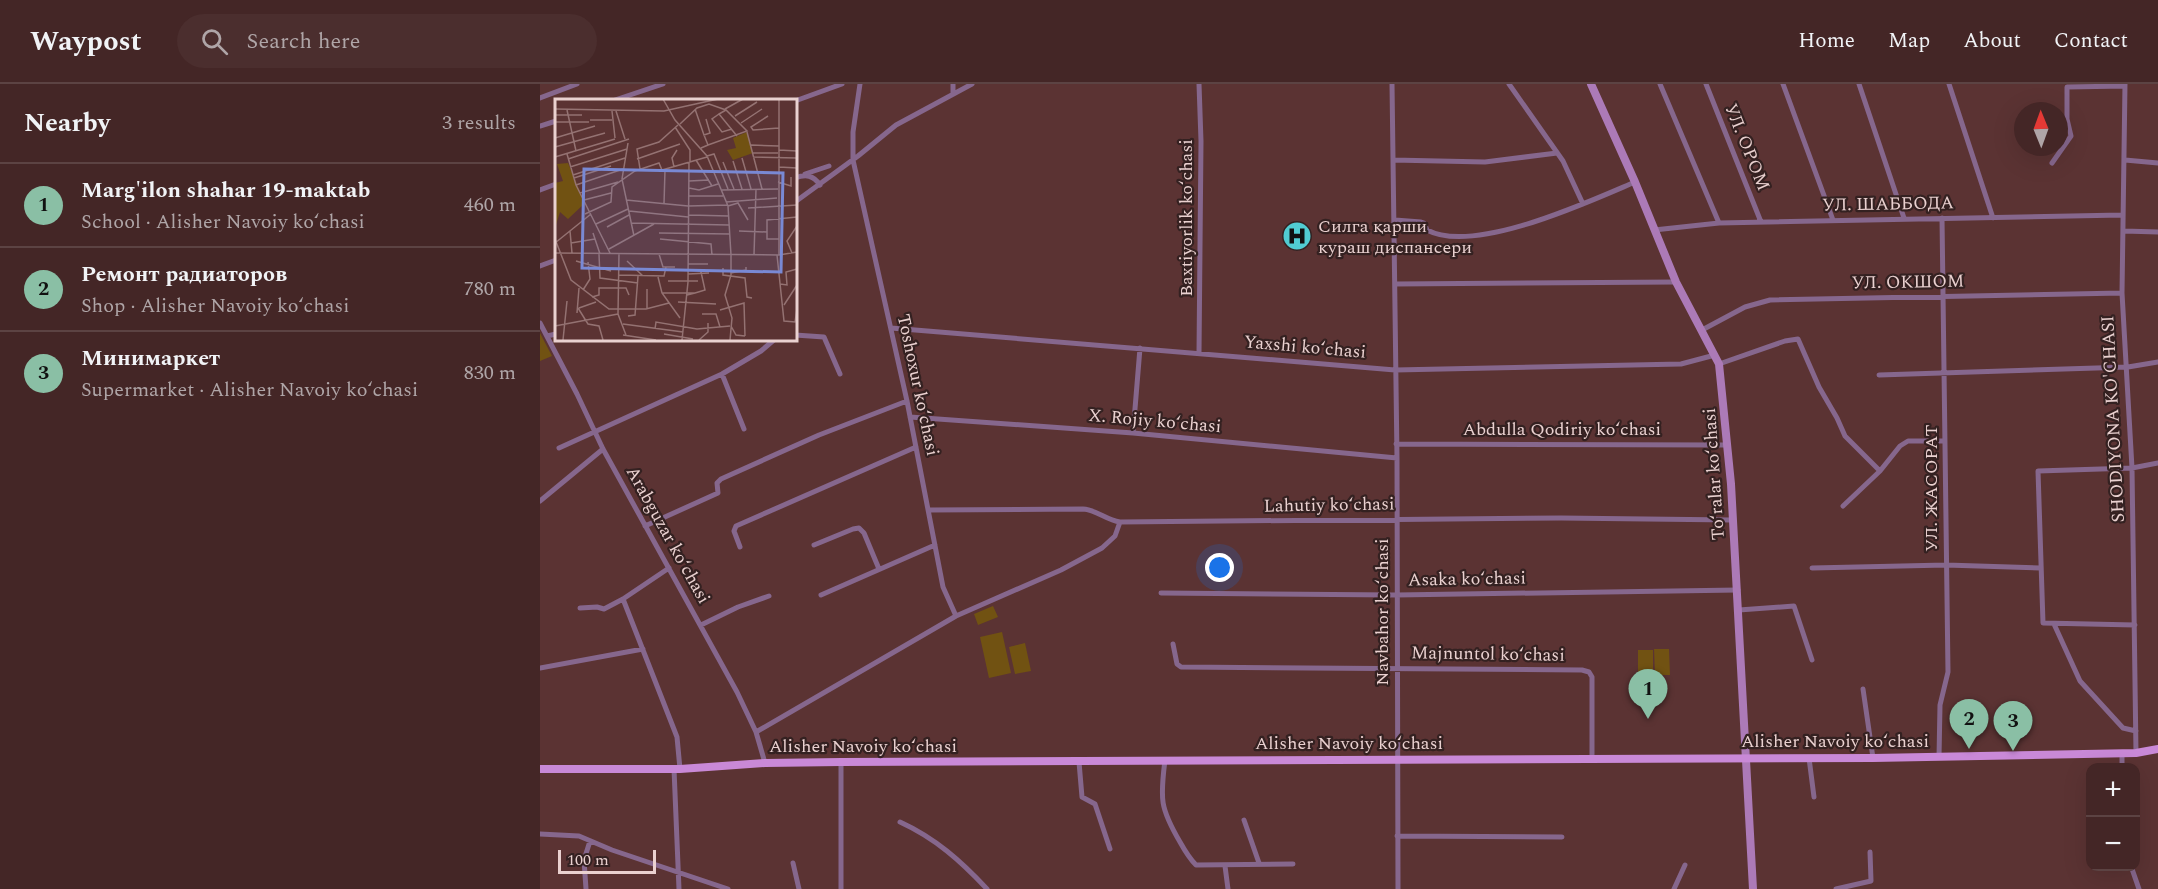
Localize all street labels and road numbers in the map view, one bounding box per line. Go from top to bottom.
street label: УЛ. ОРОМ [1717,99,1777,195]
street label: Baxtiyorlik koʻchasi [1173,139,1200,297]
street label: УЛ. ШАББОДА [1822,189,1954,219]
street label: УЛ. ОКШОМ [1851,268,1965,296]
street label: Toshoxur koʻchasi [890,311,946,459]
street label: SHODIYONA KO'CHASI [2094,315,2132,523]
street label: Yaxshi koʻchasi [1243,328,1367,366]
street label: X. Rojiy koʻchasi [1087,402,1223,440]
street label: Toʻralar koʻchasi [1696,407,1732,541]
street label: Abdulla Qodiriy koʻchasi [1463,416,1661,443]
street label: УЛ. ЖАСОРАТ [1918,424,1945,552]
street label: Arabguzar koʻchasi [619,461,717,609]
street label: Lahutiy koʻchasi [1263,490,1395,520]
street label: Navbahor koʻchasi [1369,538,1396,686]
street label: Asaka koʻchasi [1408,564,1526,594]
street label: Majnuntol koʻchasi [1411,639,1565,669]
street label: Alisher Navoiy koʻchasi [1741,728,1929,755]
street label: Alisher Navoiy koʻchasi [1255,730,1443,757]
street label: Alisher Navoiy koʻchasi [769,733,957,760]

